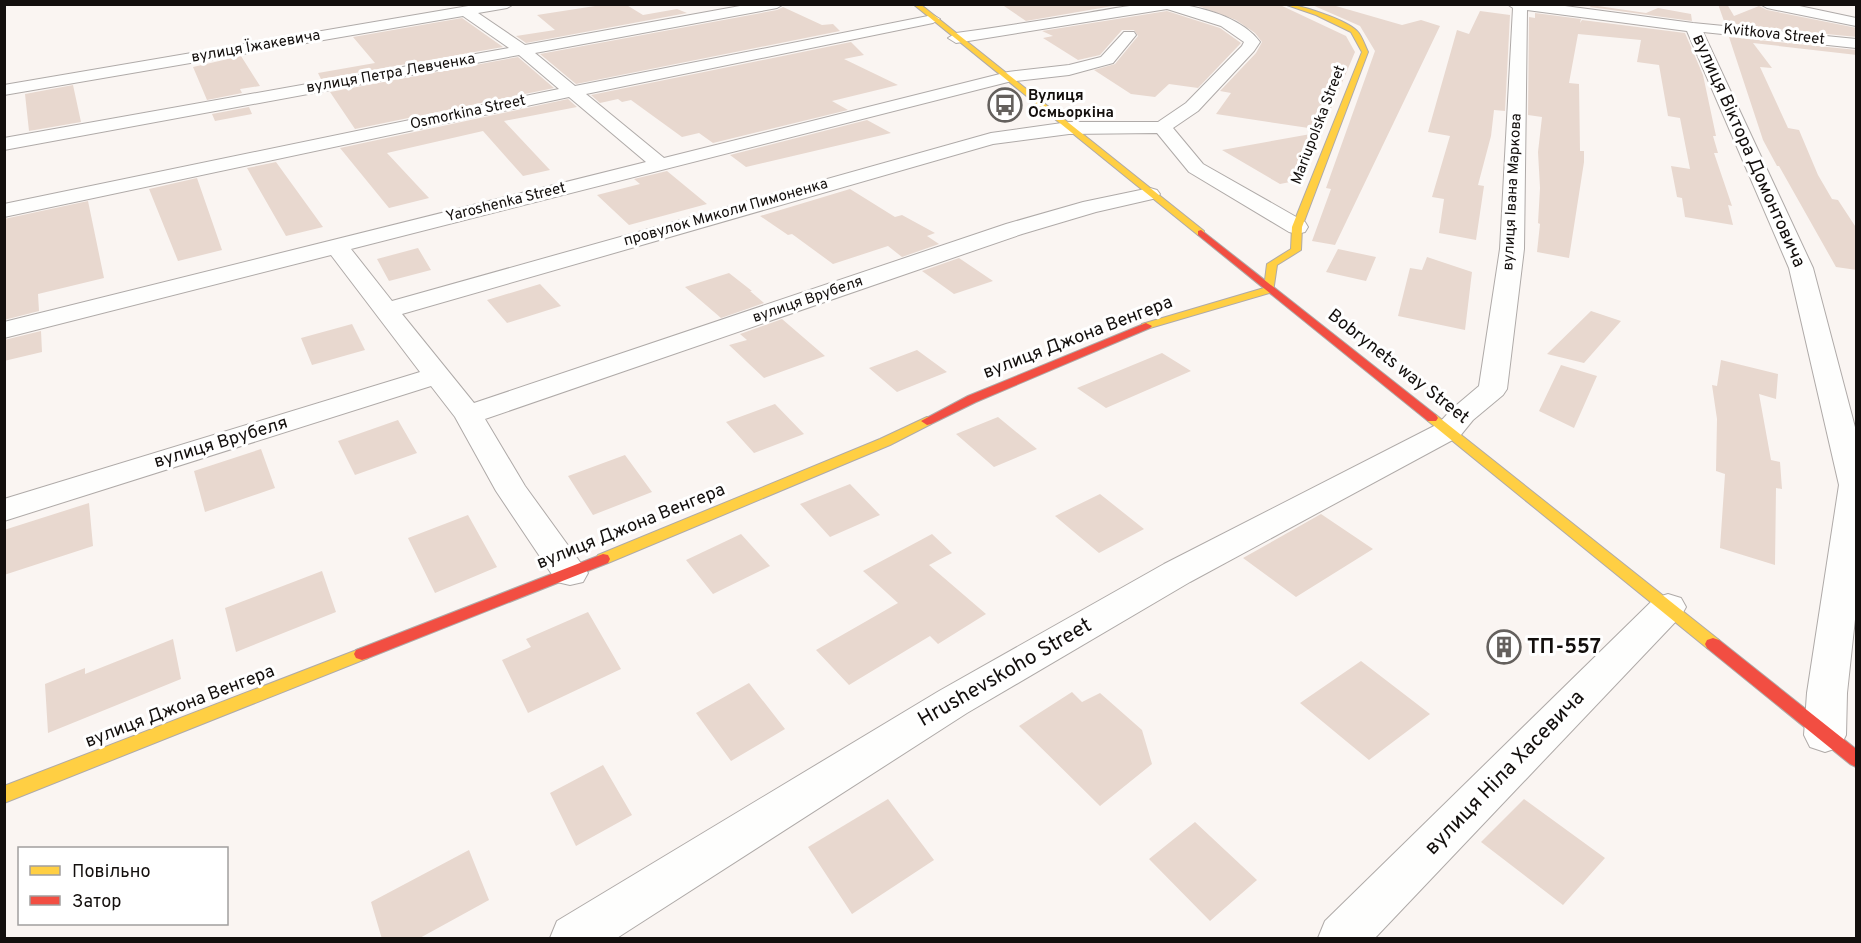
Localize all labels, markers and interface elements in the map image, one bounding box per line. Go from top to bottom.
street label: Kvitkova Street [1722,20,1826,50]
street label: вулиця Їжакевича [190,25,322,68]
street label: вулиця Віктора Домонтовича [1686,31,1810,271]
street label: вулиця Петра Левченка [305,50,477,98]
street label: Mariupolska Street [1288,63,1350,187]
bus stop icon: Вулиця Осмьоркіна [987,87,1023,123]
place label: Вулиця Осмьоркіна [1028,87,1114,123]
street label: Osmorkina Street [409,91,527,135]
street label: вулиця Івана Маркова [1499,113,1527,271]
street label: провулок Миколи Пимоненка [622,175,830,251]
street label: Yaroshenka Street [444,179,568,227]
street label: вулиця Врубеля [750,272,866,328]
street label: вулиця Джона Венгера [980,291,1176,385]
street label: Bobrynets way Street [1323,305,1473,429]
street label: вулиця Врубеля [151,412,291,474]
street label: вулиця Джона Венгера [533,479,729,575]
street label: Hrushevskoho Street [913,612,1097,734]
building icon: ТП-557 [1486,629,1522,665]
place label: ТП-557 [1527,634,1601,661]
street label: вулиця Джона Венгера [82,660,278,754]
street label: вулиця Ніла Хасевича [1419,685,1591,861]
legend [18,847,228,925]
text: Повільно [72,861,151,884]
text: Затор [72,891,121,914]

